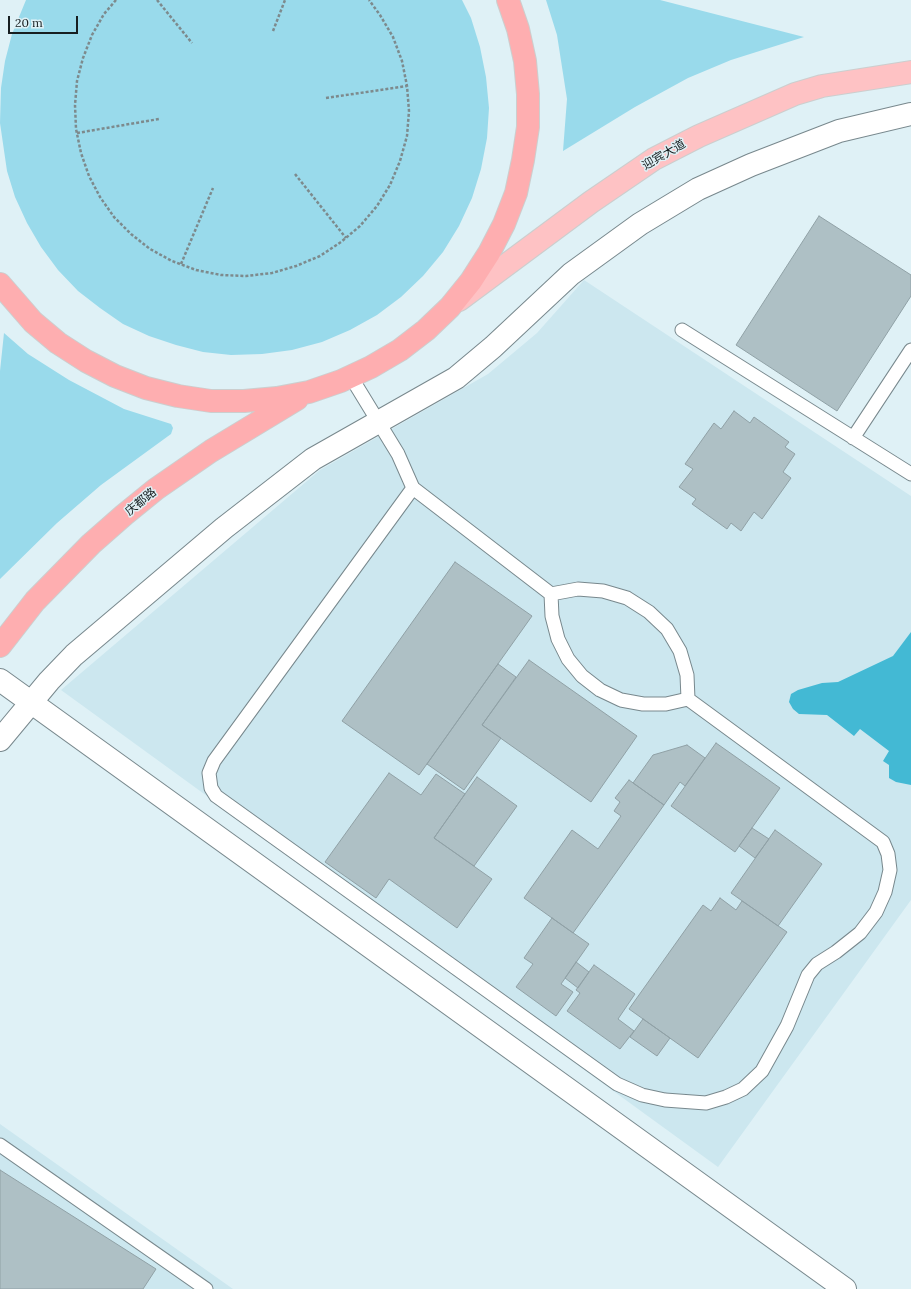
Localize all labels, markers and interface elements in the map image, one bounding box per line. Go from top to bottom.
scale bar [10,8,80,34]
text: 20 m [15,15,43,30]
street label: 迎宾大道 [640,137,688,173]
street label: 庆都路 [122,485,160,519]

